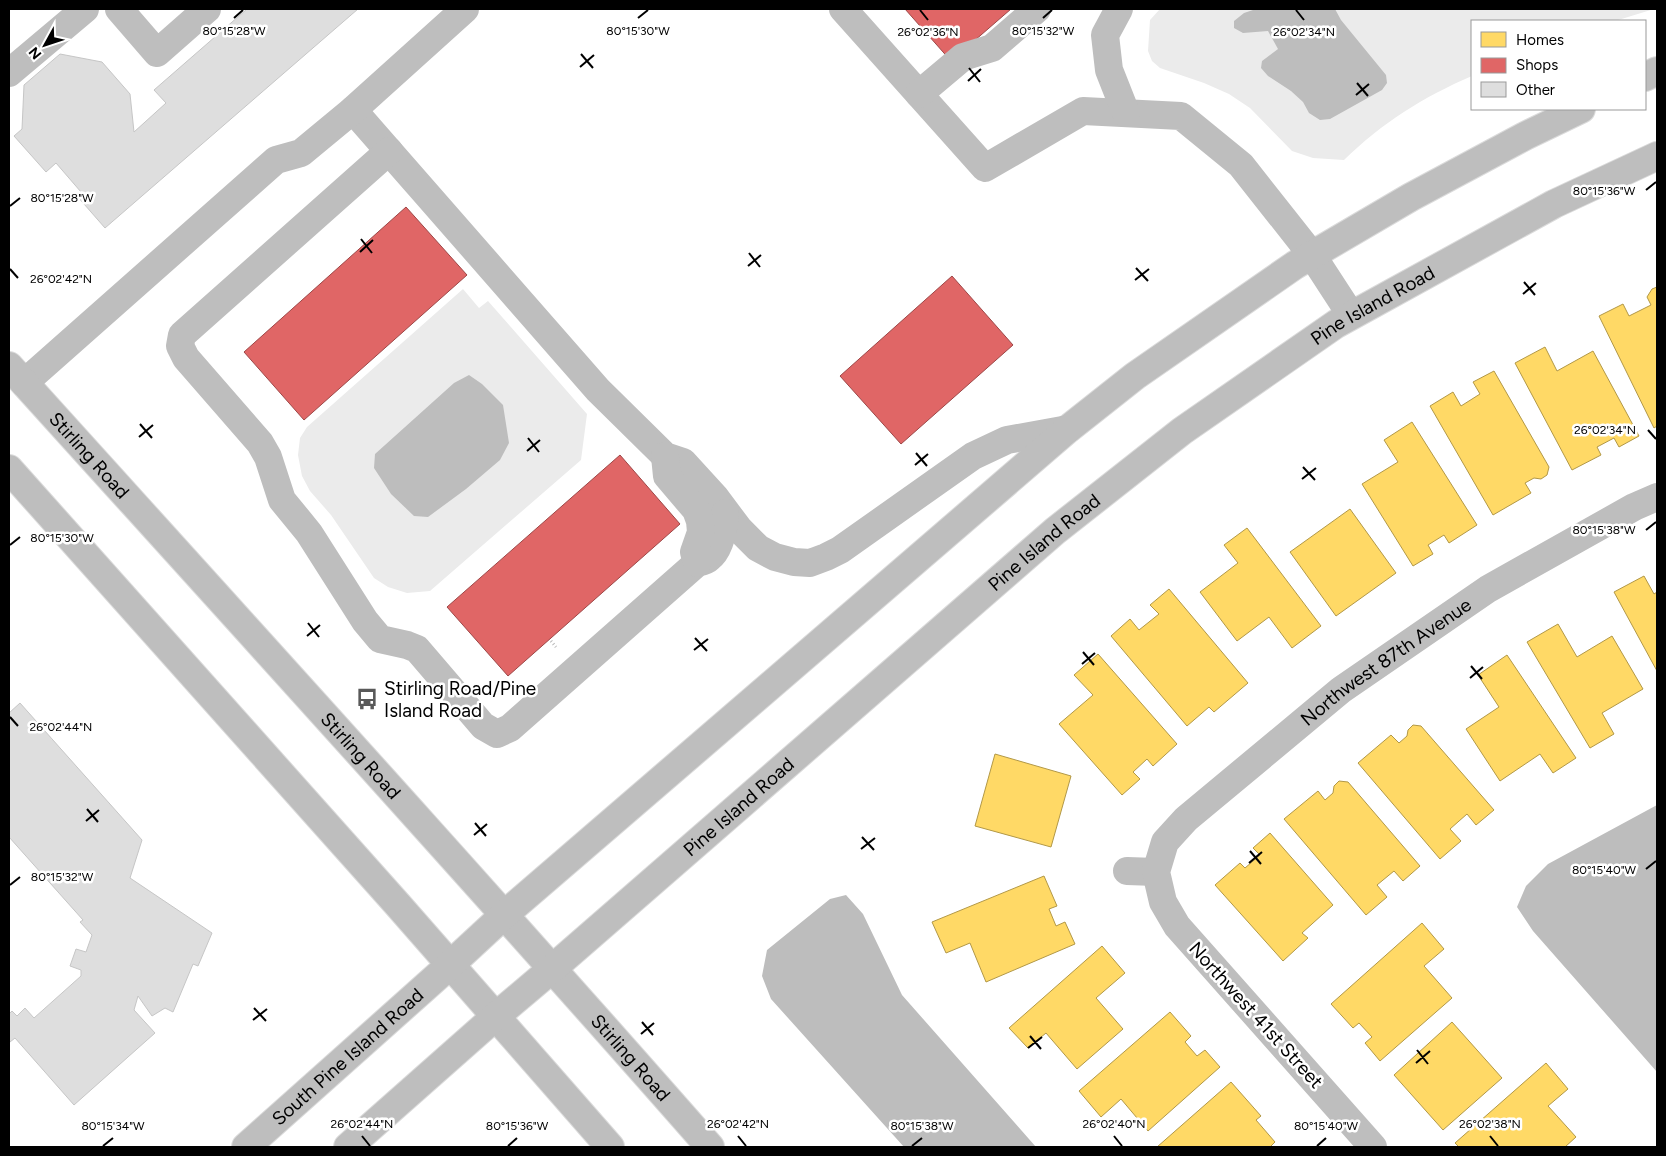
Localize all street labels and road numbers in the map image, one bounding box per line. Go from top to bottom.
street label: Pine Island Road [1306,261,1439,350]
street label: Stirling Road [45,407,135,503]
street label: Pine Island Road [983,489,1104,596]
street label: Northwest 87th Avenue [1296,593,1475,730]
street label: Stirling Road [316,707,406,803]
street label: Pine Island Road [678,752,798,861]
street label: Northwest 41st Street [1184,937,1328,1093]
street label: South Pine Island Road [267,983,428,1130]
street label: Stirling Road [586,1009,676,1106]

